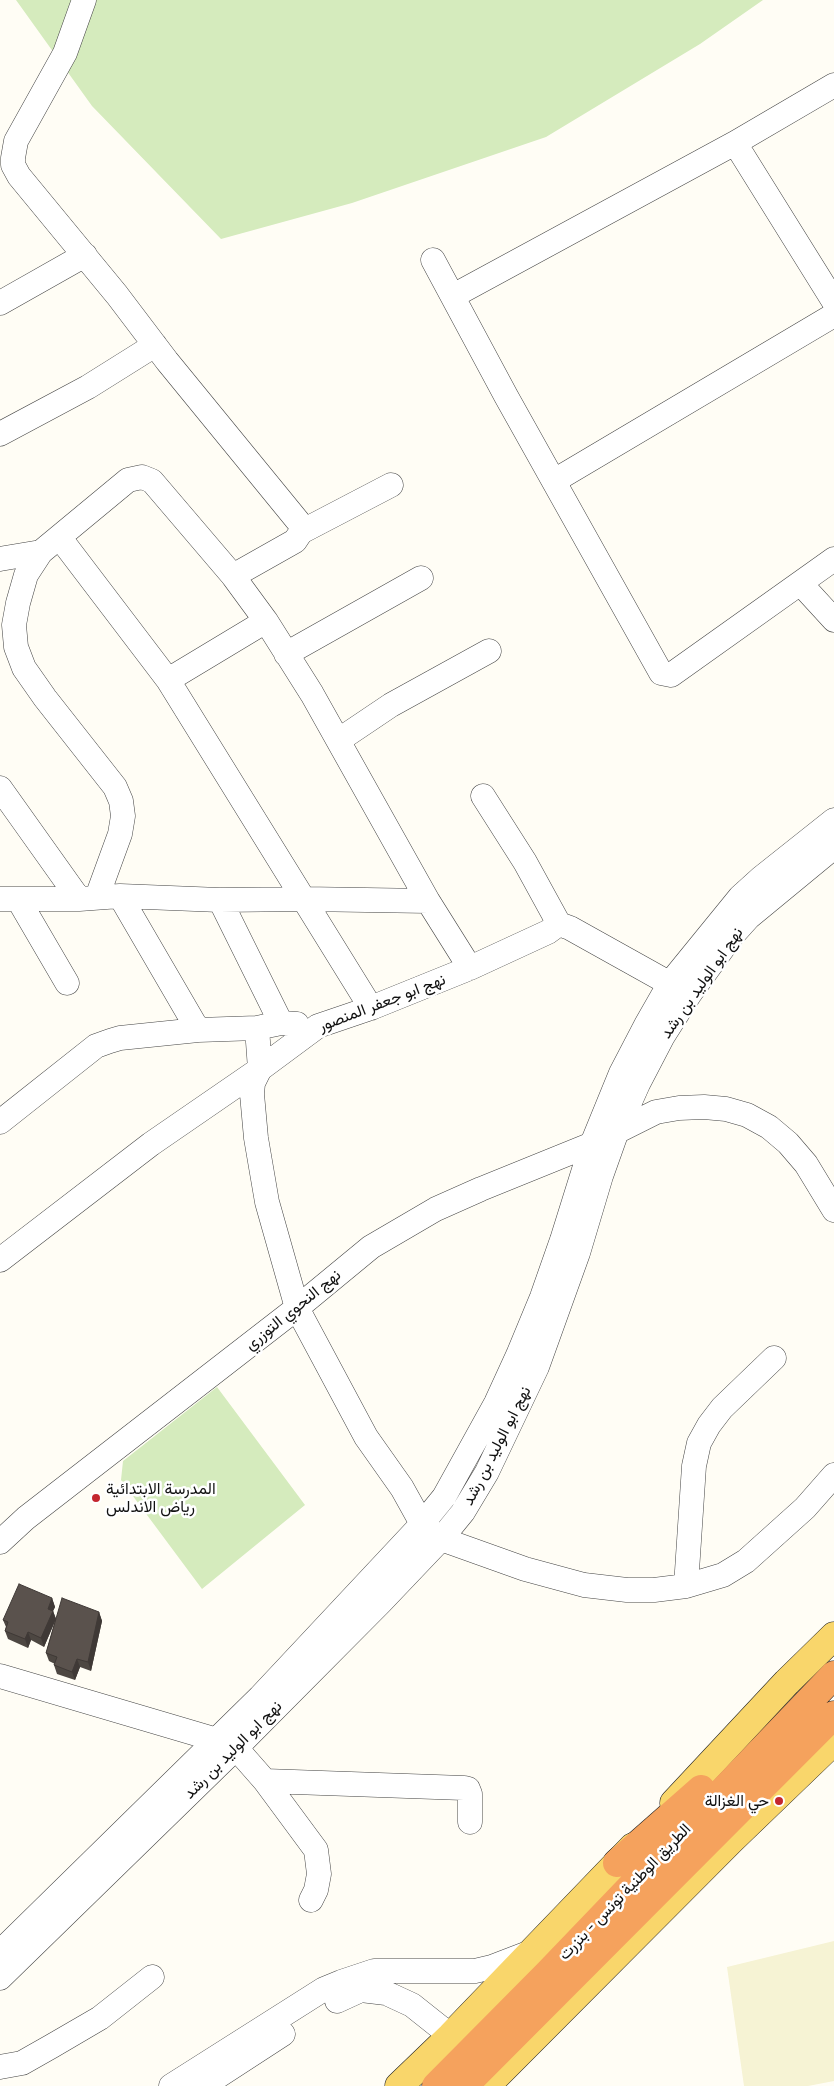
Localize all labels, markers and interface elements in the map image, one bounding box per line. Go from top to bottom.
street label: نهج ابو الوليد بن رشد [656,924,748,1042]
street label: نهج ابو جعفر المنصور [316,970,448,1036]
street label: نهج النحوي التوزري [241,1265,345,1355]
street label: نهج ابو الوليد بن رشد [459,1383,535,1509]
place label: المدرسة الابتدائية رياض الاندلس [106,1479,216,1517]
marker: المدرسة الابتدائية رياض الاندلس [90,1492,102,1504]
street label: نهج ابو الوليد بن رشد [180,1697,286,1803]
place label: حي الغزالة [705,1791,769,1811]
marker: حي الغزالة [773,1795,785,1807]
street label: الطريق الوطنية تونس - بنزرت [555,1820,695,1964]

